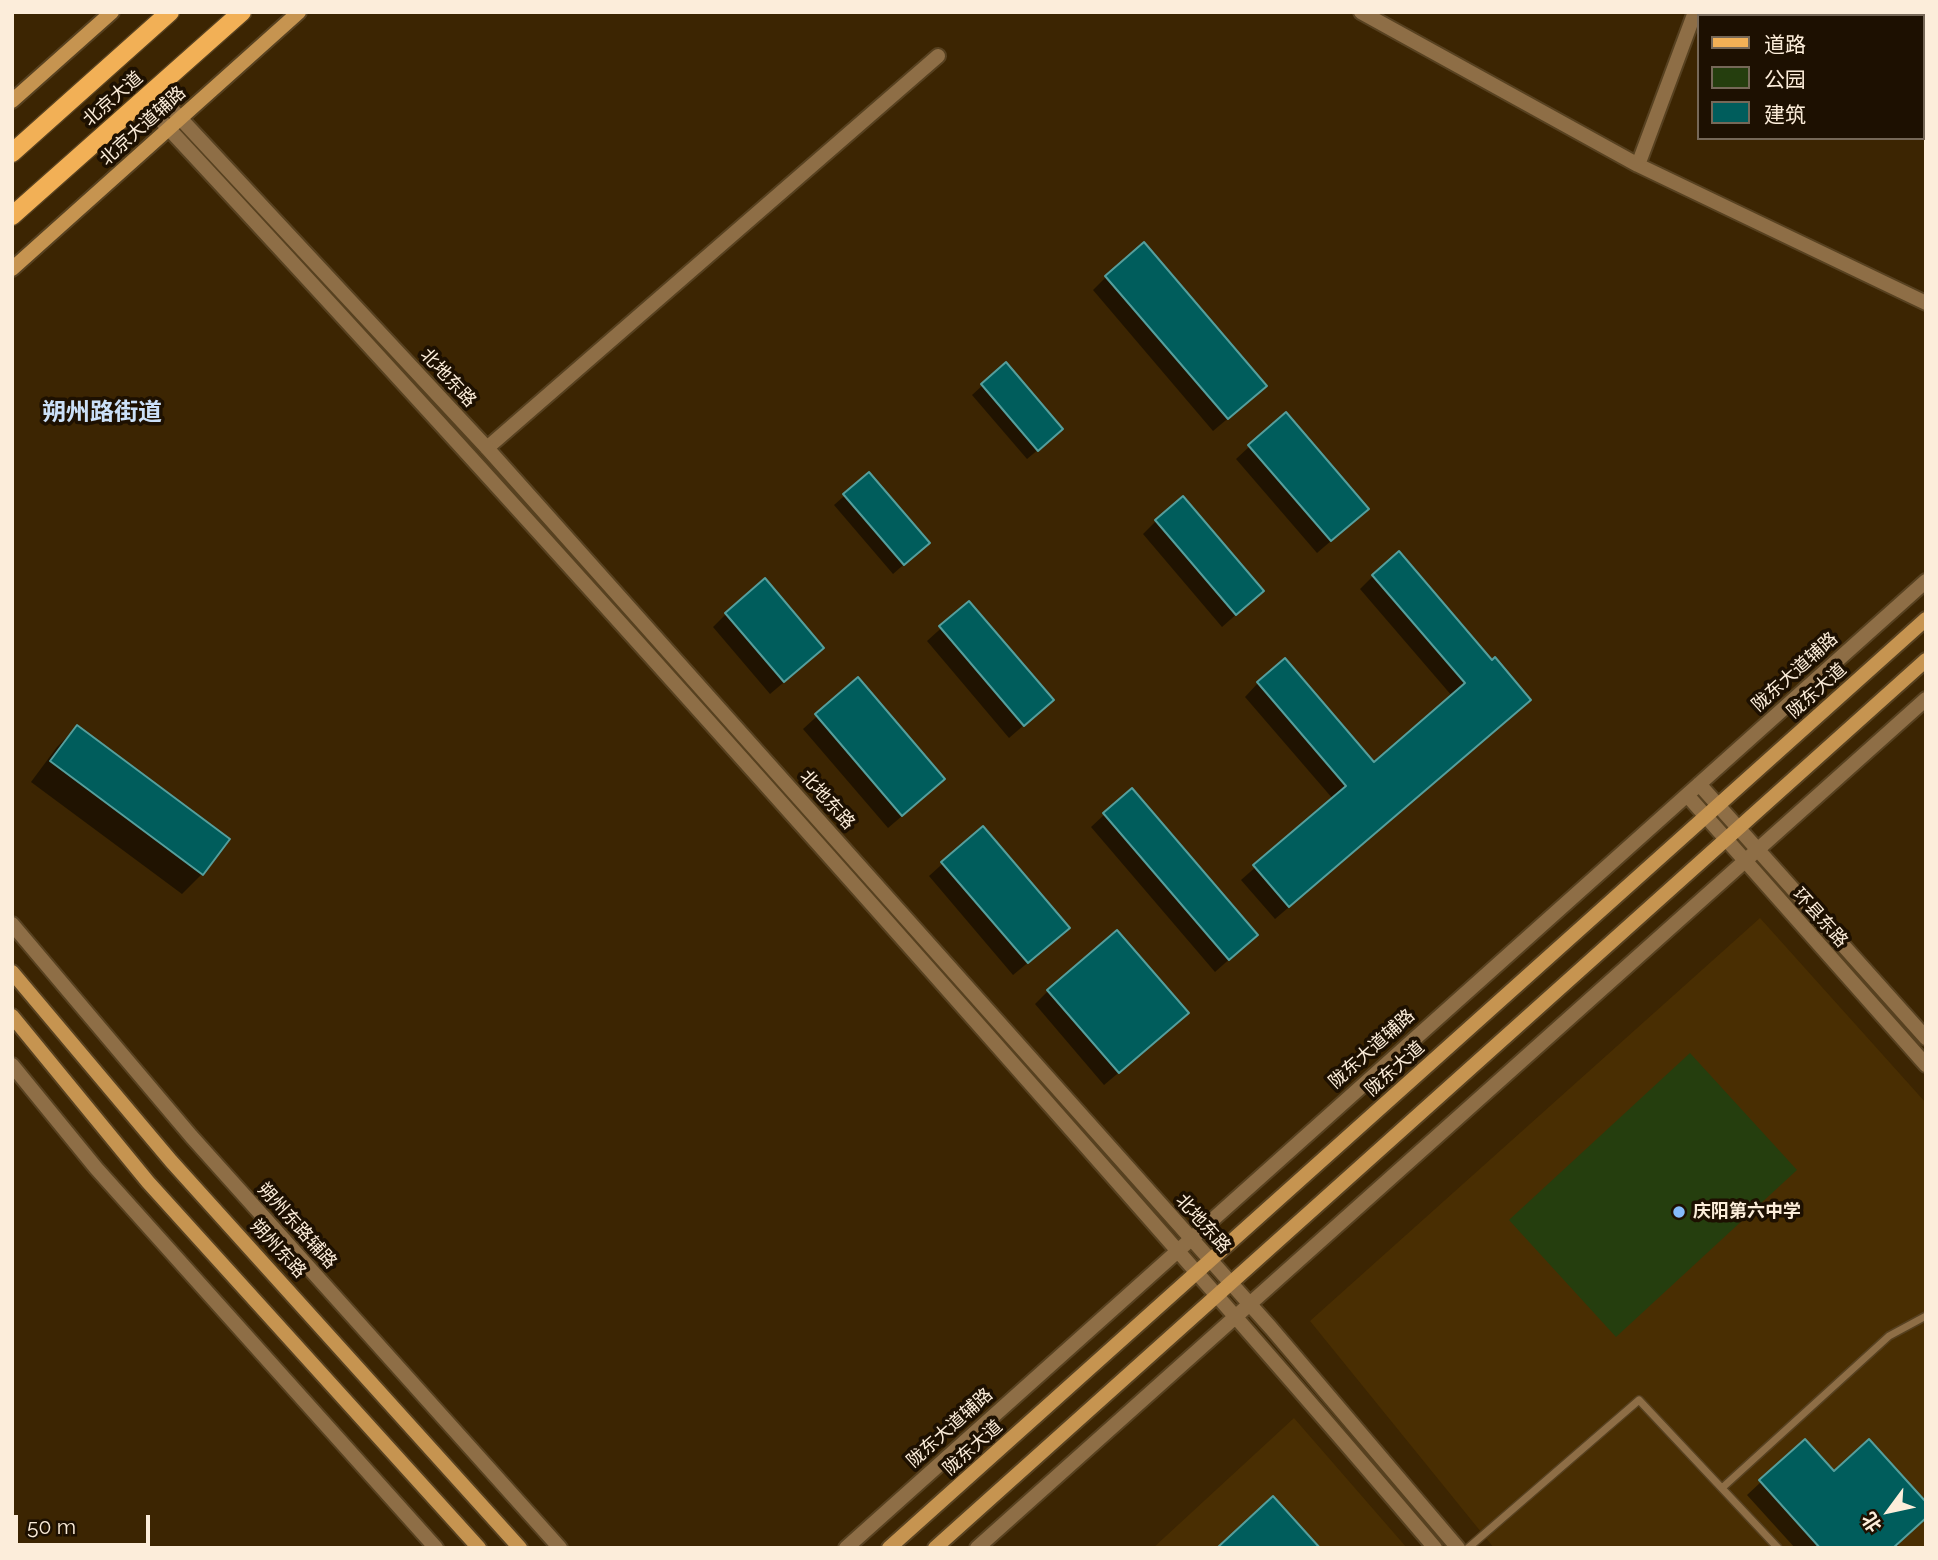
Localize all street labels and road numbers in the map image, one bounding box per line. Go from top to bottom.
street label: 北京大道 [79,67,147,131]
street label: 北京大道辅路 [96,82,190,170]
street label: 北地东路 [416,344,480,412]
street label: 陇东大道辅路 [1748,628,1842,716]
street label: 陇东大道 [1783,659,1851,723]
street label: 北地东路 [795,766,859,834]
street label: 环县东路 [1788,884,1852,952]
street label: 陇东大道辅路 [1325,1005,1419,1093]
street label: 陇东大道 [1361,1037,1429,1101]
street label: 朔州东路辅路 [253,1179,341,1273]
street label: 北地东路 [1171,1190,1235,1258]
street label: 朔州东路 [246,1215,310,1283]
street label: 陇东大道辅路 [903,1384,997,1472]
street label: 陇东大道 [939,1416,1007,1480]

